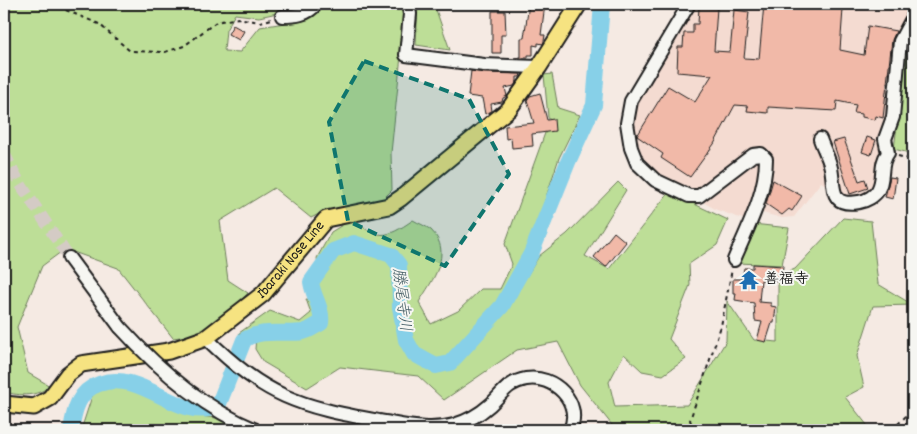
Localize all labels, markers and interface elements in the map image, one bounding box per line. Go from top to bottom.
street label: Ibaraki Nose Line [253,216,331,305]
water label: 勝尾寺川 [386,267,416,333]
temple icon: 善福寺 [738,269,760,291]
place label: 善福寺 [764,269,809,291]

